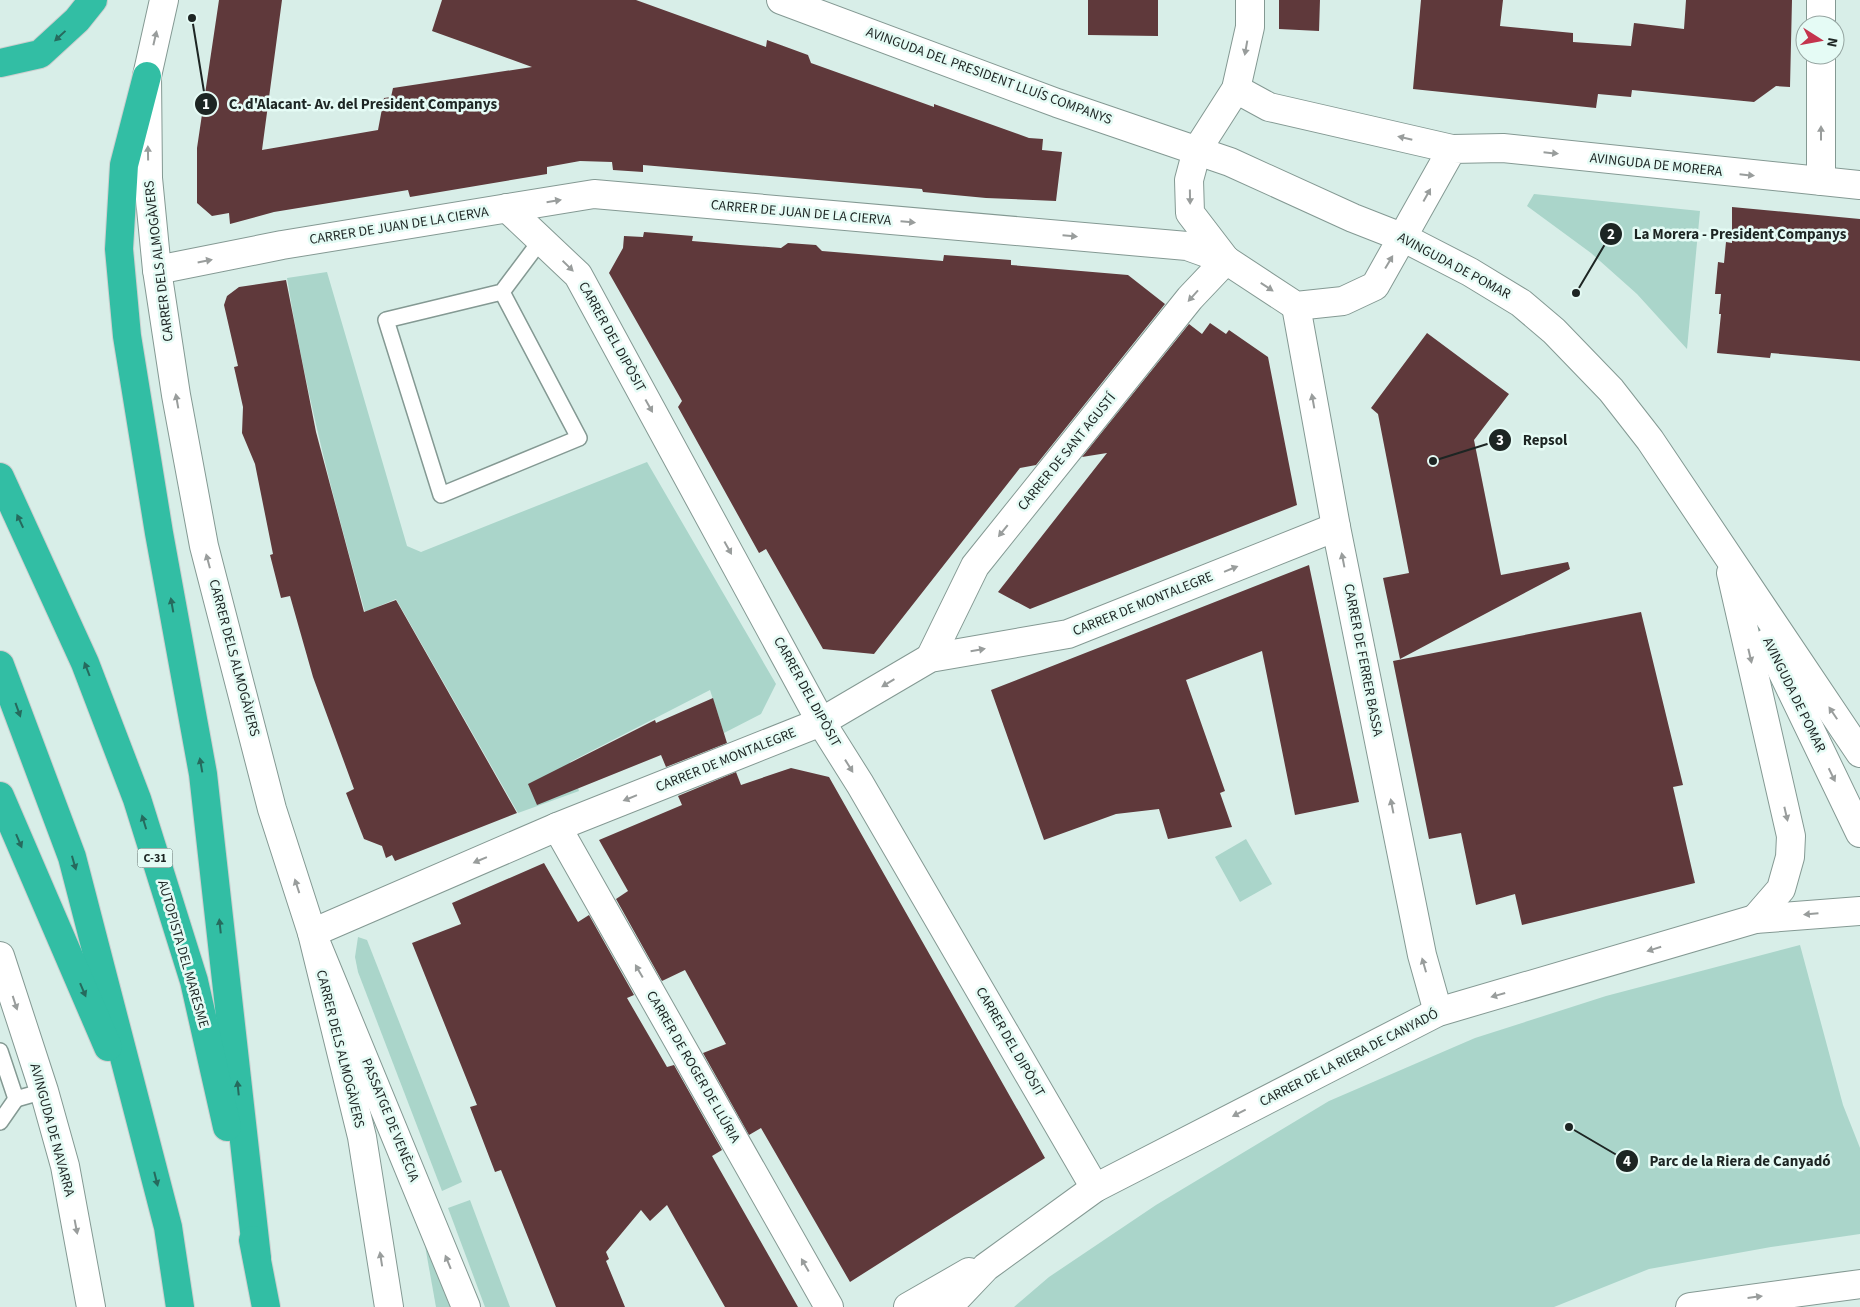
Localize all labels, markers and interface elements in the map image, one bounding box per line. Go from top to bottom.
north arrow [1795,15,1845,65]
street label: AVINGUDA DEL PRESIDENT LLUÍS COMPANYS [863,22,1115,130]
one-way arrow [152,29,160,45]
one-way arrow [55,30,67,42]
text: N [1821,36,1842,49]
one-way arrow [1242,41,1250,57]
callout: C. d'Alacant- Av. del President Companys [194,89,507,119]
text: 1 [202,94,210,115]
text: C. d'Alacant- Av. del President Companys [229,94,498,115]
one-way arrow [1817,124,1825,140]
one-way arrow [1397,134,1412,142]
one-way arrow [144,145,152,161]
street label: AVINGUDA DE MORERA [1589,148,1724,182]
one-way arrow [1543,149,1559,157]
one-way arrow [1740,171,1756,179]
street label: CARRER DELS ALMOGÀVERS [139,179,179,343]
one-way arrow [1423,188,1431,202]
one-way arrow [1186,190,1194,206]
street label: CARRER DE JUAN DE LA CIERVA [710,195,893,231]
one-way arrow [547,196,563,204]
street label: CARRER DE JUAN DE LA CIERVA [308,202,490,250]
one-way arrow [900,218,916,226]
callout: La Morera - President Companys [1598,219,1856,249]
text: 2 [1607,224,1615,245]
text: La Morera - President Companys [1634,224,1847,245]
street label: AVINGUDA DE POMAR [1394,228,1514,304]
one-way arrow [1062,232,1078,240]
one-way arrow [1385,255,1394,268]
one-way arrow [197,257,213,265]
one-way arrow [561,260,573,272]
street label: CARRER DEL DIPÒSIT [573,278,651,396]
one-way arrow [1261,282,1274,292]
one-way arrow [1187,289,1199,301]
street label: CARRER DE SANT AGUSTÍ [1013,388,1122,515]
one-way arrow [173,393,181,409]
one-way arrow [1309,393,1317,408]
one-way arrow [645,399,654,412]
callout: Repsol [1488,425,1577,455]
text: 3 [1496,430,1504,451]
text: Repsol [1523,430,1568,451]
one-way arrow [16,514,24,528]
one-way arrow [997,524,1008,537]
one-way arrow [724,541,732,555]
one-way arrow [204,553,212,568]
one-way arrow [1339,553,1347,568]
one-way arrow [1224,565,1239,572]
street label: CARRER DE MONTALEGRE [1070,567,1216,641]
street label: CARRER DELS ALMOGÀVERS [203,577,265,739]
street label: CARRER DE FERRER BASSA [1338,582,1388,738]
one-way arrow [167,597,175,613]
street label: CARRER DEL DIPÒSIT [768,633,846,751]
street label: AVINGUDA DE POMAR [1757,634,1831,756]
one-way arrow [970,645,986,653]
one-way arrow [1746,648,1754,663]
one-way arrow [83,662,91,676]
one-way arrow [881,678,894,687]
one-way arrow [14,703,22,718]
one-way arrow [1828,706,1838,720]
street label: CARRER DE MONTALEGRE [653,723,799,797]
one-way arrow [197,757,205,773]
one-way arrow [845,760,854,773]
one-way arrow [1828,767,1836,782]
one-way arrow [623,794,637,802]
one-way arrow [1388,798,1396,813]
one-way arrow [1782,807,1790,822]
one-way arrow [139,814,147,829]
one-way arrow [16,834,24,848]
road number: C-31 [138,848,172,868]
one-way arrow [70,855,78,870]
one-way arrow [473,856,487,864]
street label: AUTOPISTA DEL MARESME [152,878,214,1030]
one-way arrow [293,879,300,894]
one-way arrow [1803,910,1819,918]
one-way arrow [216,918,224,934]
one-way arrow [1646,946,1661,954]
one-way arrow [1420,957,1428,972]
one-way arrow [634,964,643,978]
street label: CARRER DELS ALMOGÀVERS [311,968,369,1130]
one-way arrow [80,983,88,997]
street label: CARRER DEL DIPÒSIT [970,984,1050,1101]
street label: CARRER DE ROGER DE LLÚRIA [641,987,745,1147]
one-way arrow [1490,991,1505,999]
one-way arrow [12,995,19,1010]
street label: CARRER DE LA RIERA DE CANYADÓ [1256,1004,1442,1112]
street label: PASSATGE DE VENÈCIA [356,1055,424,1185]
street label: AVINGUDA DE NAVARRA [25,1061,80,1199]
one-way arrow [234,1079,242,1095]
one-way arrow [1232,1109,1247,1117]
callout: Parc de la Riera de Canyadó [1615,1146,1841,1176]
text: 4 [1623,1151,1631,1172]
text: Parc de la Riera de Canyadó [1649,1151,1831,1172]
one-way arrow [152,1171,160,1186]
one-way arrow [73,1219,81,1235]
one-way arrow [377,1251,385,1267]
one-way arrow [444,1254,452,1269]
one-way arrow [801,1257,809,1272]
one-way arrow [1748,1293,1764,1301]

